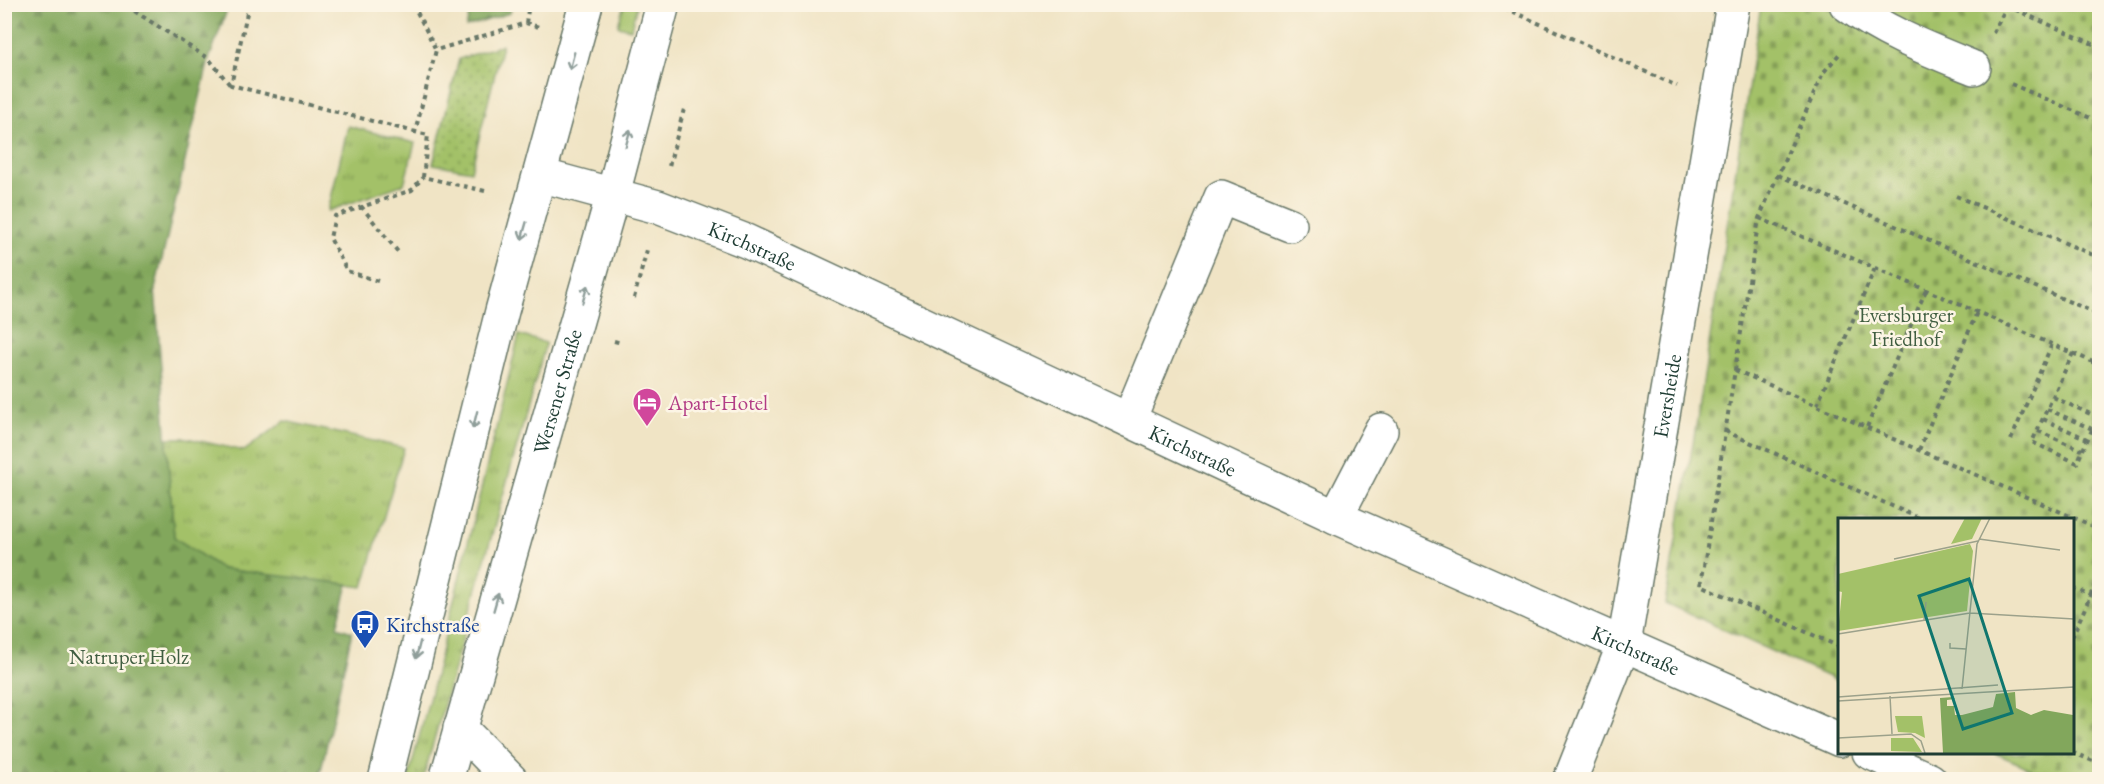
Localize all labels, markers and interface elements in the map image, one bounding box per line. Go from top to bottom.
one-way arrow [566,51,577,70]
one-way arrow [623,129,634,148]
street label: Kirchstraße [704,214,801,276]
one-way arrow [518,221,530,240]
one-way arrow [580,284,591,303]
park label: Eversburger Friedhof [1858,301,1954,352]
street label: Wersener Straße [526,326,587,457]
street label: Eversheide [1646,352,1687,440]
hotel icon: Apart-Hotel [631,386,663,428]
place label: Apart-Hotel [667,389,768,416]
one-way arrow [468,410,480,429]
street label: Kirchstraße [1145,418,1241,482]
inset map [1838,518,2074,754]
one-way arrow [491,593,502,612]
bus stop icon: Kirchstraße [349,608,381,650]
place label: Kirchstraße [386,611,479,638]
street label: Kirchstraße [1588,618,1684,681]
one-way arrow [412,640,424,659]
park label: Natruper Holz [69,643,189,670]

